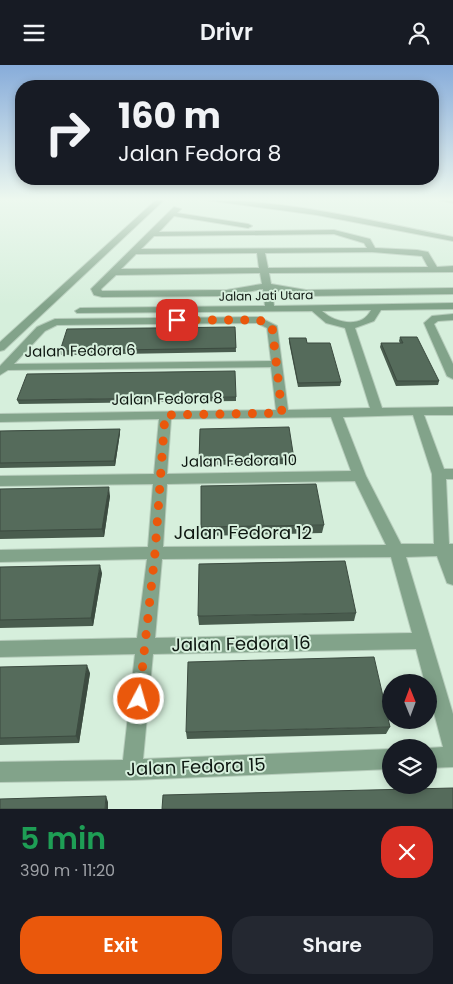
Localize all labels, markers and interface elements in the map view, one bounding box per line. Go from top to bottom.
text: Drivr [200,17,253,48]
icon: menu [20,19,48,47]
icon: person [405,19,433,47]
text: 160 m [118,91,221,140]
icon: right [35,100,100,165]
text: Jalan Fedora 8 [118,138,281,169]
street label: Jalan Jati Utara [219,286,313,305]
pin [156,299,198,341]
icon: arrive [163,306,191,334]
street label: Jalan Fedora 6 [24,339,136,362]
street label: Jalan Fedora 8 [111,387,223,410]
street label: Jalan Fedora 10 [181,449,297,472]
street label: Jalan Fedora 12 [174,520,312,545]
street label: Jalan Fedora 16 [171,630,311,657]
position arrow [112,672,164,724]
north arrow [382,674,438,729]
map controls [382,674,437,794]
button: layers [382,739,437,794]
street label: Jalan Fedora 15 [126,752,266,781]
text: 5 min [20,817,106,860]
button: close [381,826,433,878]
text: 390 m · 11:20 [20,859,115,882]
button: Exit [20,916,222,974]
button: Share [232,916,433,974]

